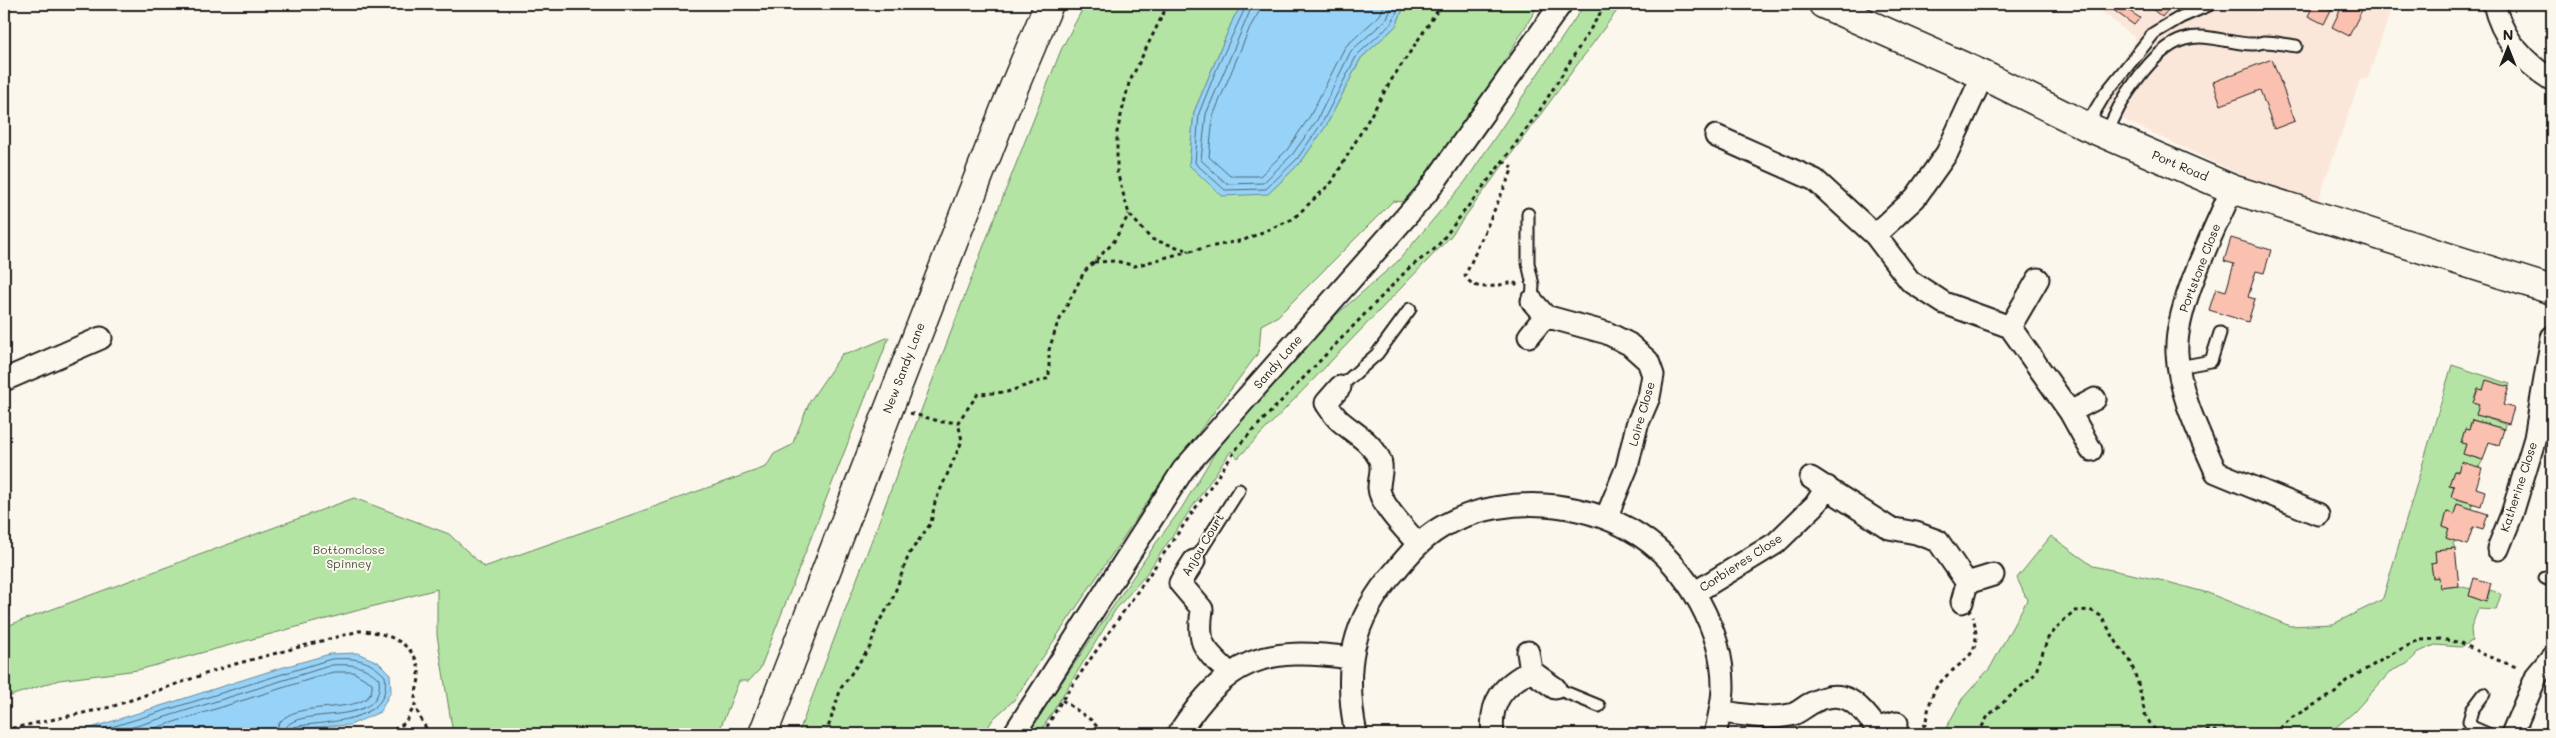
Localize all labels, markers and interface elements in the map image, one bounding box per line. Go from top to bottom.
north arrow [2484,22,2534,72]
text: N [2503,25,2513,44]
street label: Port Road [2150,146,2211,184]
street label: Portstone Close [2175,221,2223,314]
street label: New Sandy Lane [878,320,928,415]
street label: Sandy Lane [1249,331,1305,392]
street label: Loire Close [1624,380,1658,448]
street label: Katherine Close [2496,440,2540,534]
street label: Anjou Court [1177,510,1227,579]
street label: Corbieres Close [1696,529,1785,595]
park label: Bottomclose Spinney [313,541,385,571]

